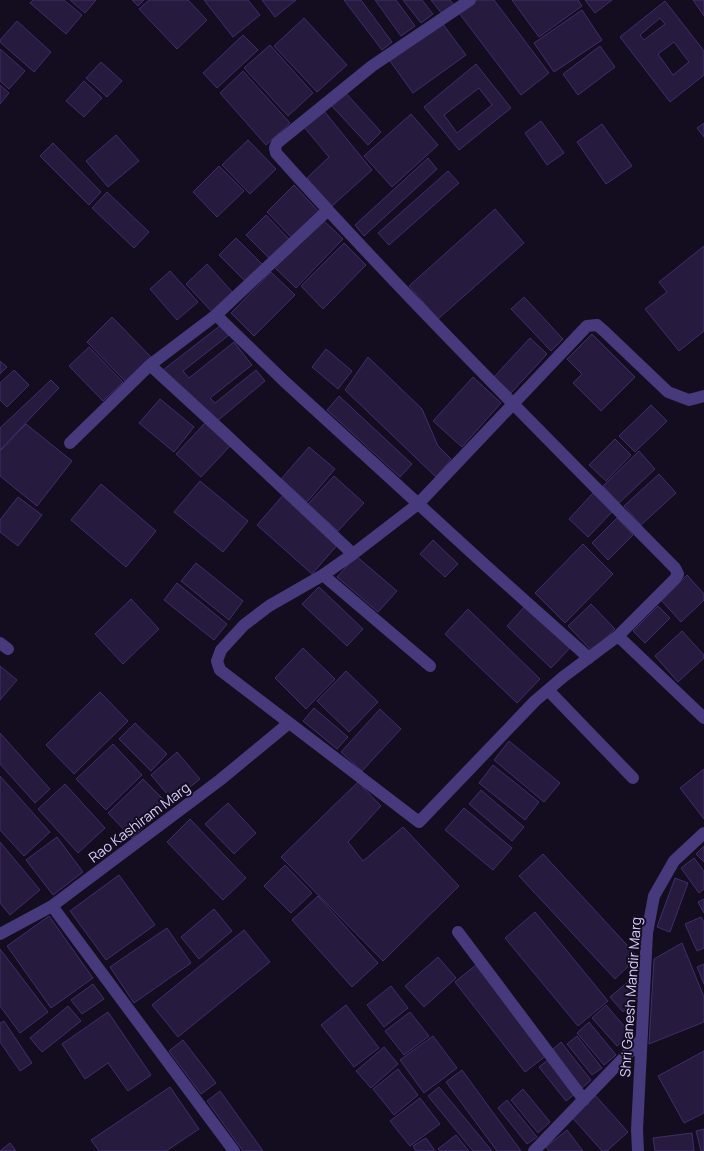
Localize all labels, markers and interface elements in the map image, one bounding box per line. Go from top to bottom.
street label: Rao Kashiram Marg [84,778,194,866]
street label: Shri Ganesh Mandir Marg [615,916,645,1078]

